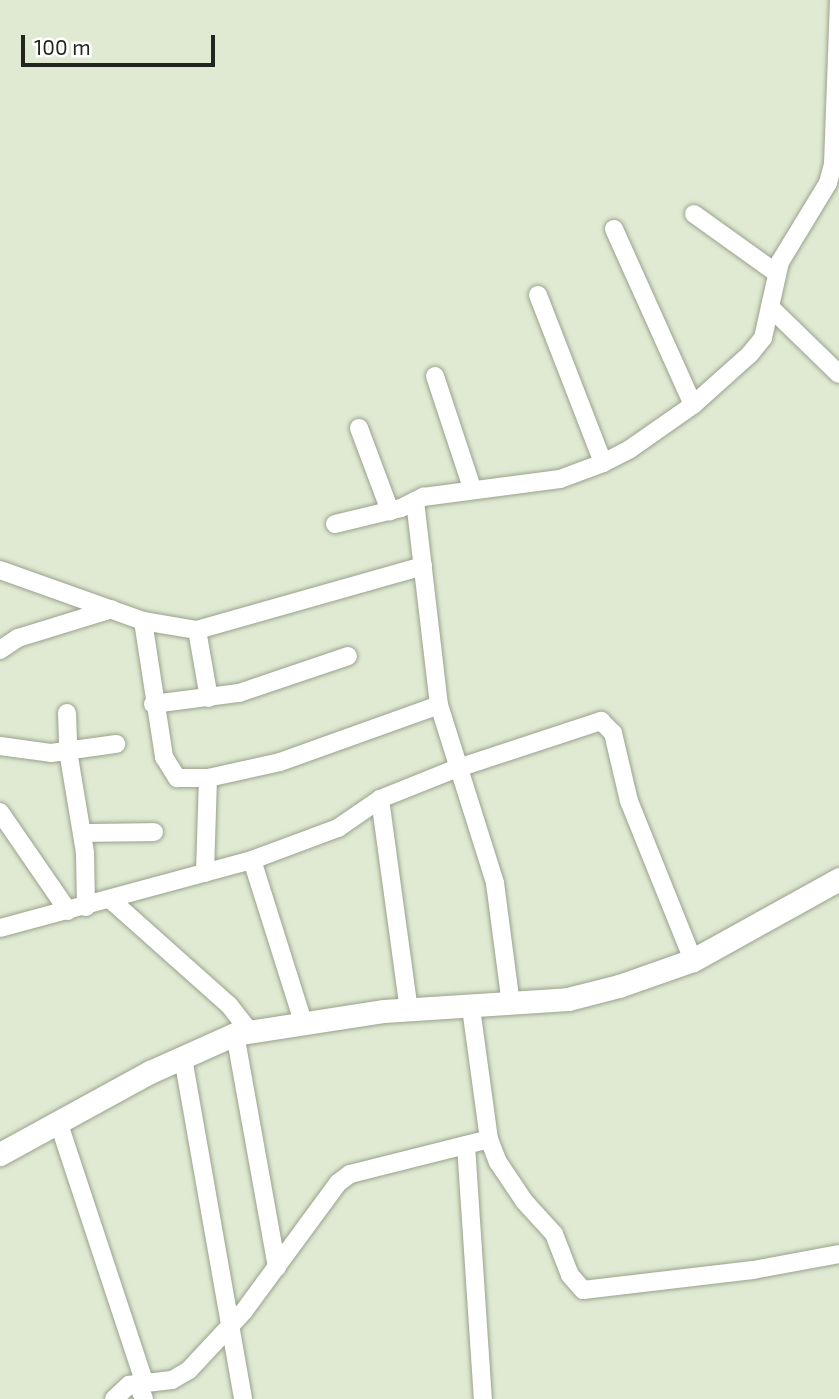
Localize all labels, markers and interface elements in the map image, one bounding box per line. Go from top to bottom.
scale bar [24,21,219,65]
text: 100 m [34,34,91,59]

